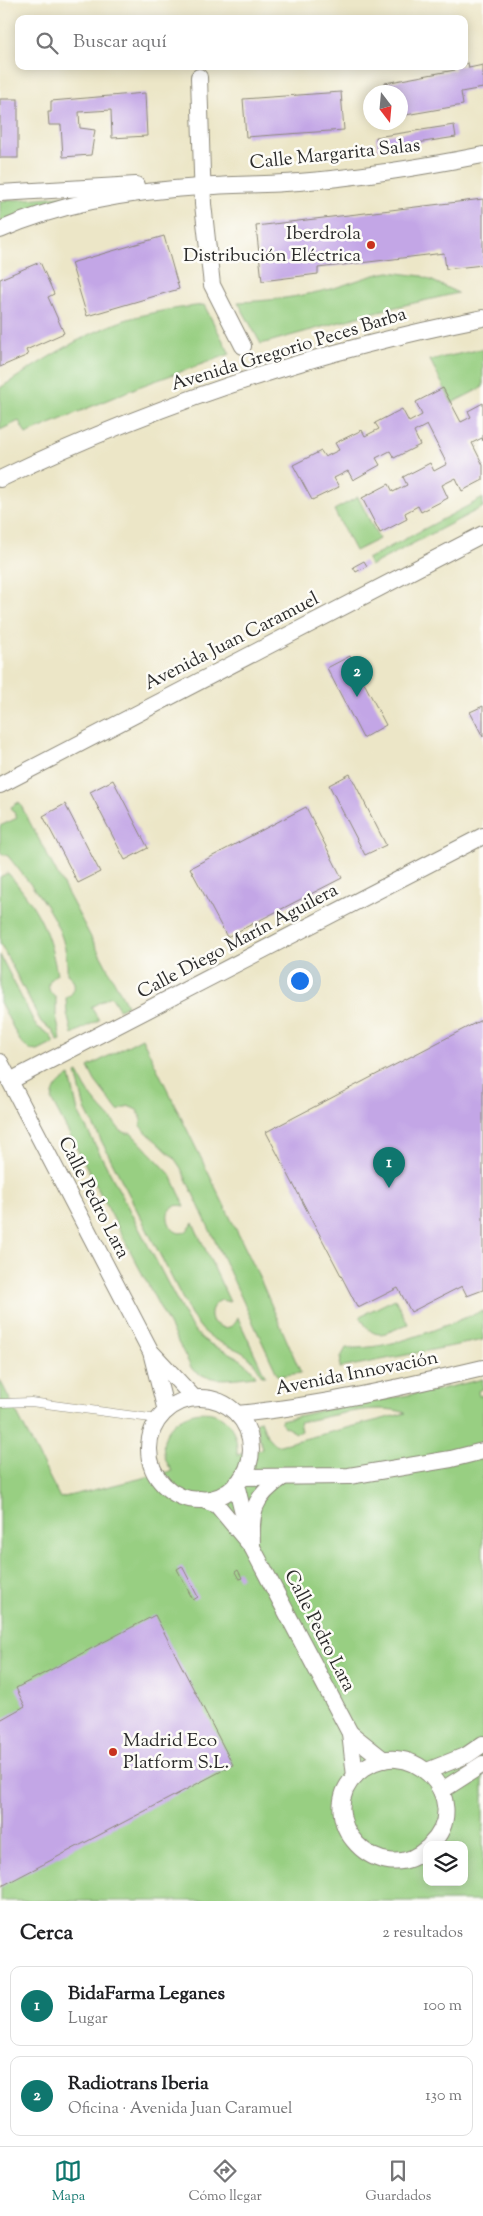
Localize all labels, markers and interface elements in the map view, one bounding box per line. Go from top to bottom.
search box [15,15,468,70]
icon: search [33,29,61,57]
text: Buscar aquí [73,29,167,56]
north arrow [363,85,408,130]
street label: Calle Margarita Salas [248,133,422,177]
place label: Iberdrola Distribución Eléctrica [183,221,361,270]
marker: Iberdrola Distribución Eléctrica [365,239,377,251]
street label: Avenida Gregorio Peces Barba [168,301,410,399]
street label: Avenida Juan Caramuel [140,586,324,698]
pin: 2 [341,656,373,697]
street label: Calle Diego Marín Aguilera [133,877,344,1007]
your location [287,968,313,994]
street label: Calle Pedro Lara [51,1132,136,1264]
pin: 1 [373,1147,405,1188]
street label: Avenida Innovación [273,1345,441,1403]
street label: Calle Pedro Lara [277,1565,362,1697]
place label: Madrid Eco Platform S.L. [123,1728,229,1777]
marker: Madrid Eco Platform S.L. [107,1746,119,1758]
map controls [423,1841,468,1886]
button: layers [423,1841,468,1886]
text: Cerca [20,1919,73,1949]
text: 2 resultados [382,1922,463,1945]
text: BidaFarma Leganes [68,1981,225,2008]
text: 1 [34,1995,40,2018]
text: 100 m [423,1995,462,2018]
text: Lugar [68,2008,108,2031]
text: Radiotrans Iberia [68,2071,209,2098]
text: 2 [33,2085,41,2108]
text: 130 m [425,2085,462,2108]
text: Oficina · Avenida Juan Caramuel [68,2098,292,2121]
tab: Mapa [52,2157,85,2207]
tab: Cómo llegar [189,2157,262,2207]
tab: Guardados [365,2157,431,2207]

